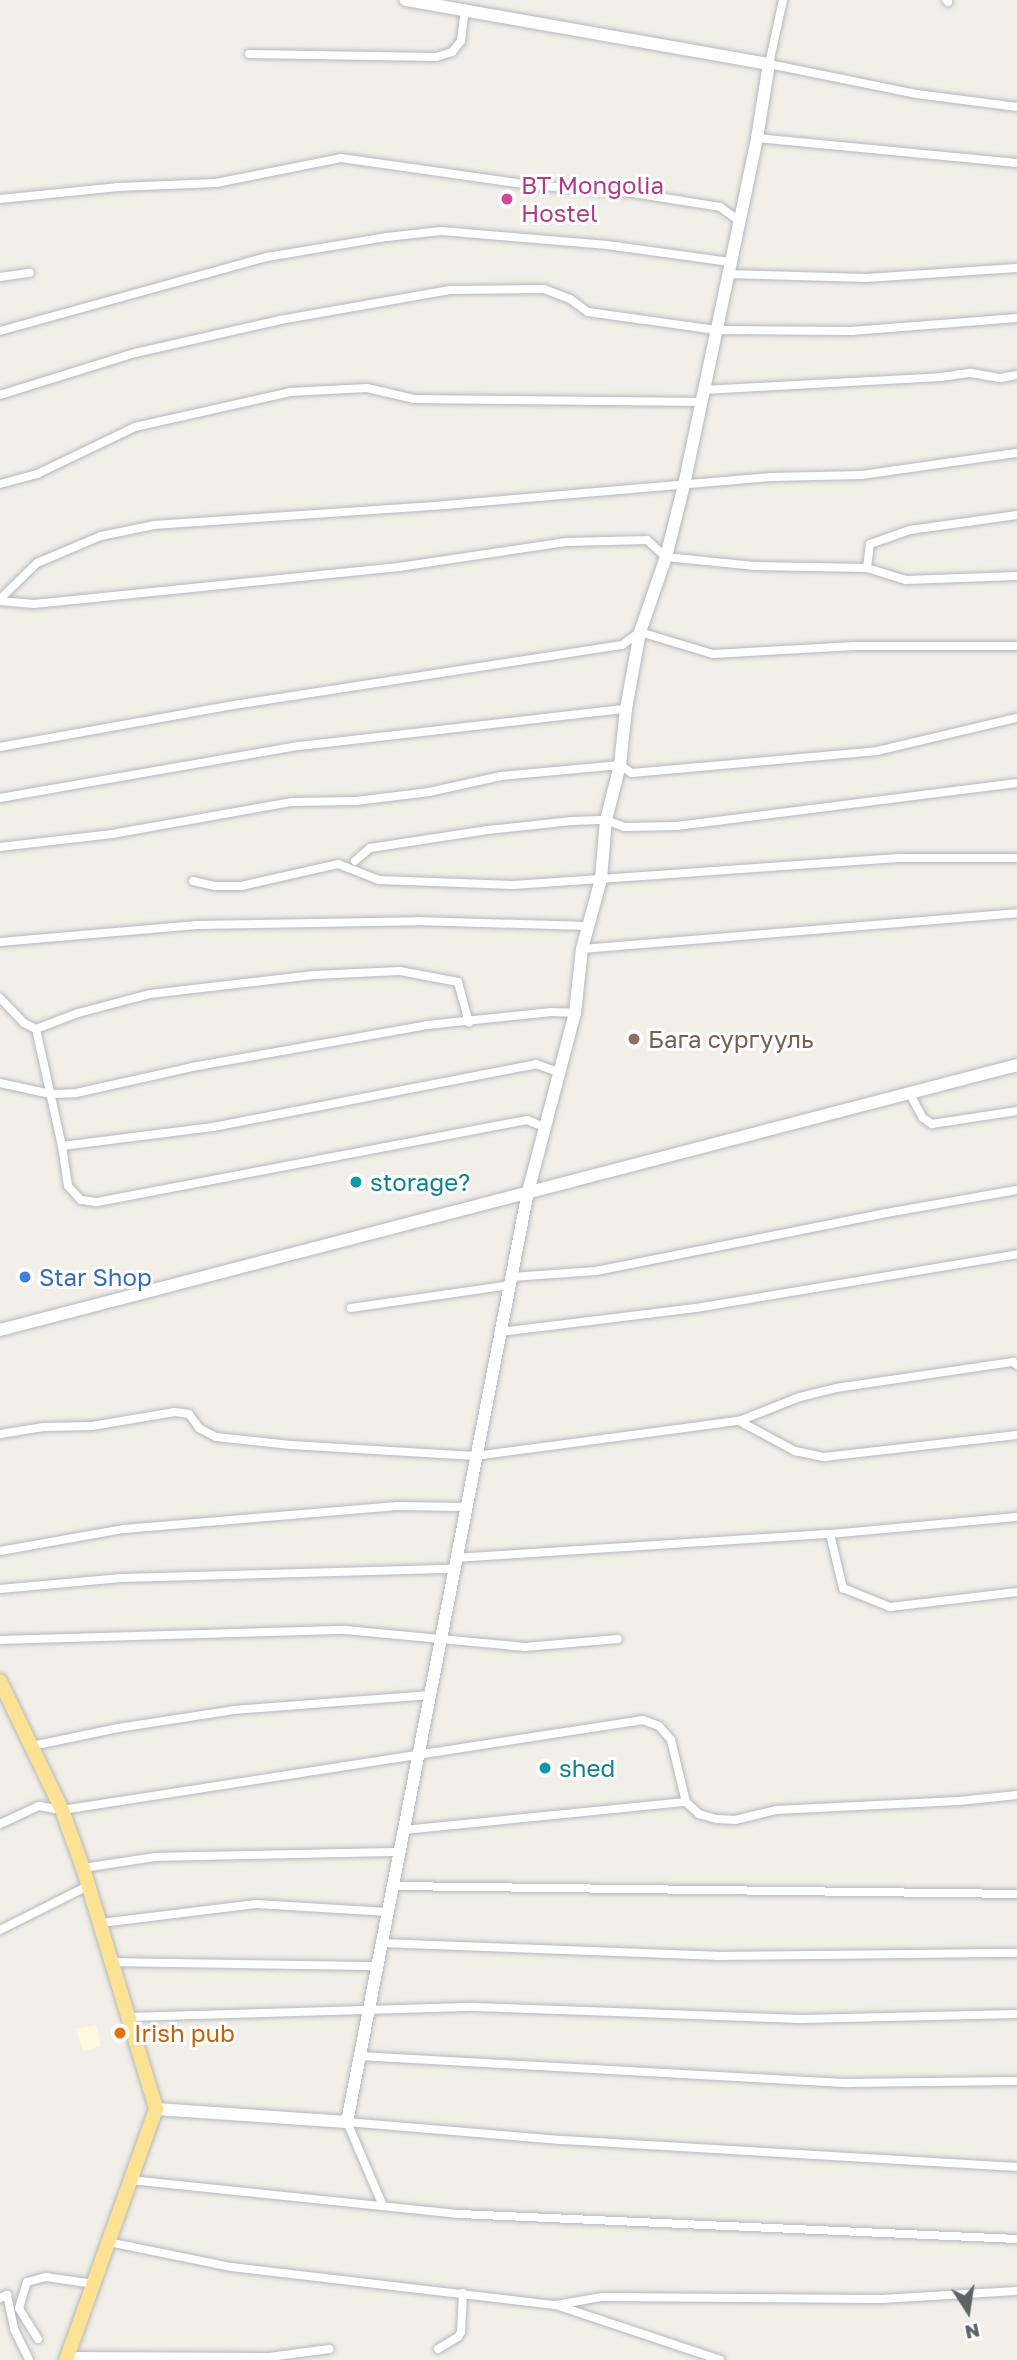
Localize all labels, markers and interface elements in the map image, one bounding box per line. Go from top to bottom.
place label: BT Mongolia Hostel [521,171,664,227]
marker: BT Mongolia Hostel [499,191,515,207]
place label: Бага сургууль [648,1025,814,1053]
marker: Бага сургууль [626,1031,642,1047]
place label: storage? [370,1168,470,1196]
marker: storage? [348,1174,364,1190]
place label: Star Shop [39,1263,152,1291]
marker: Star Shop [17,1269,33,1285]
place label: shed [559,1754,615,1782]
marker: shed [537,1760,553,1776]
place label: Irish pub [134,2019,235,2047]
marker: Irish pub [112,2025,128,2041]
north arrow [933,2276,1003,2346]
text: N [963,2319,982,2345]

